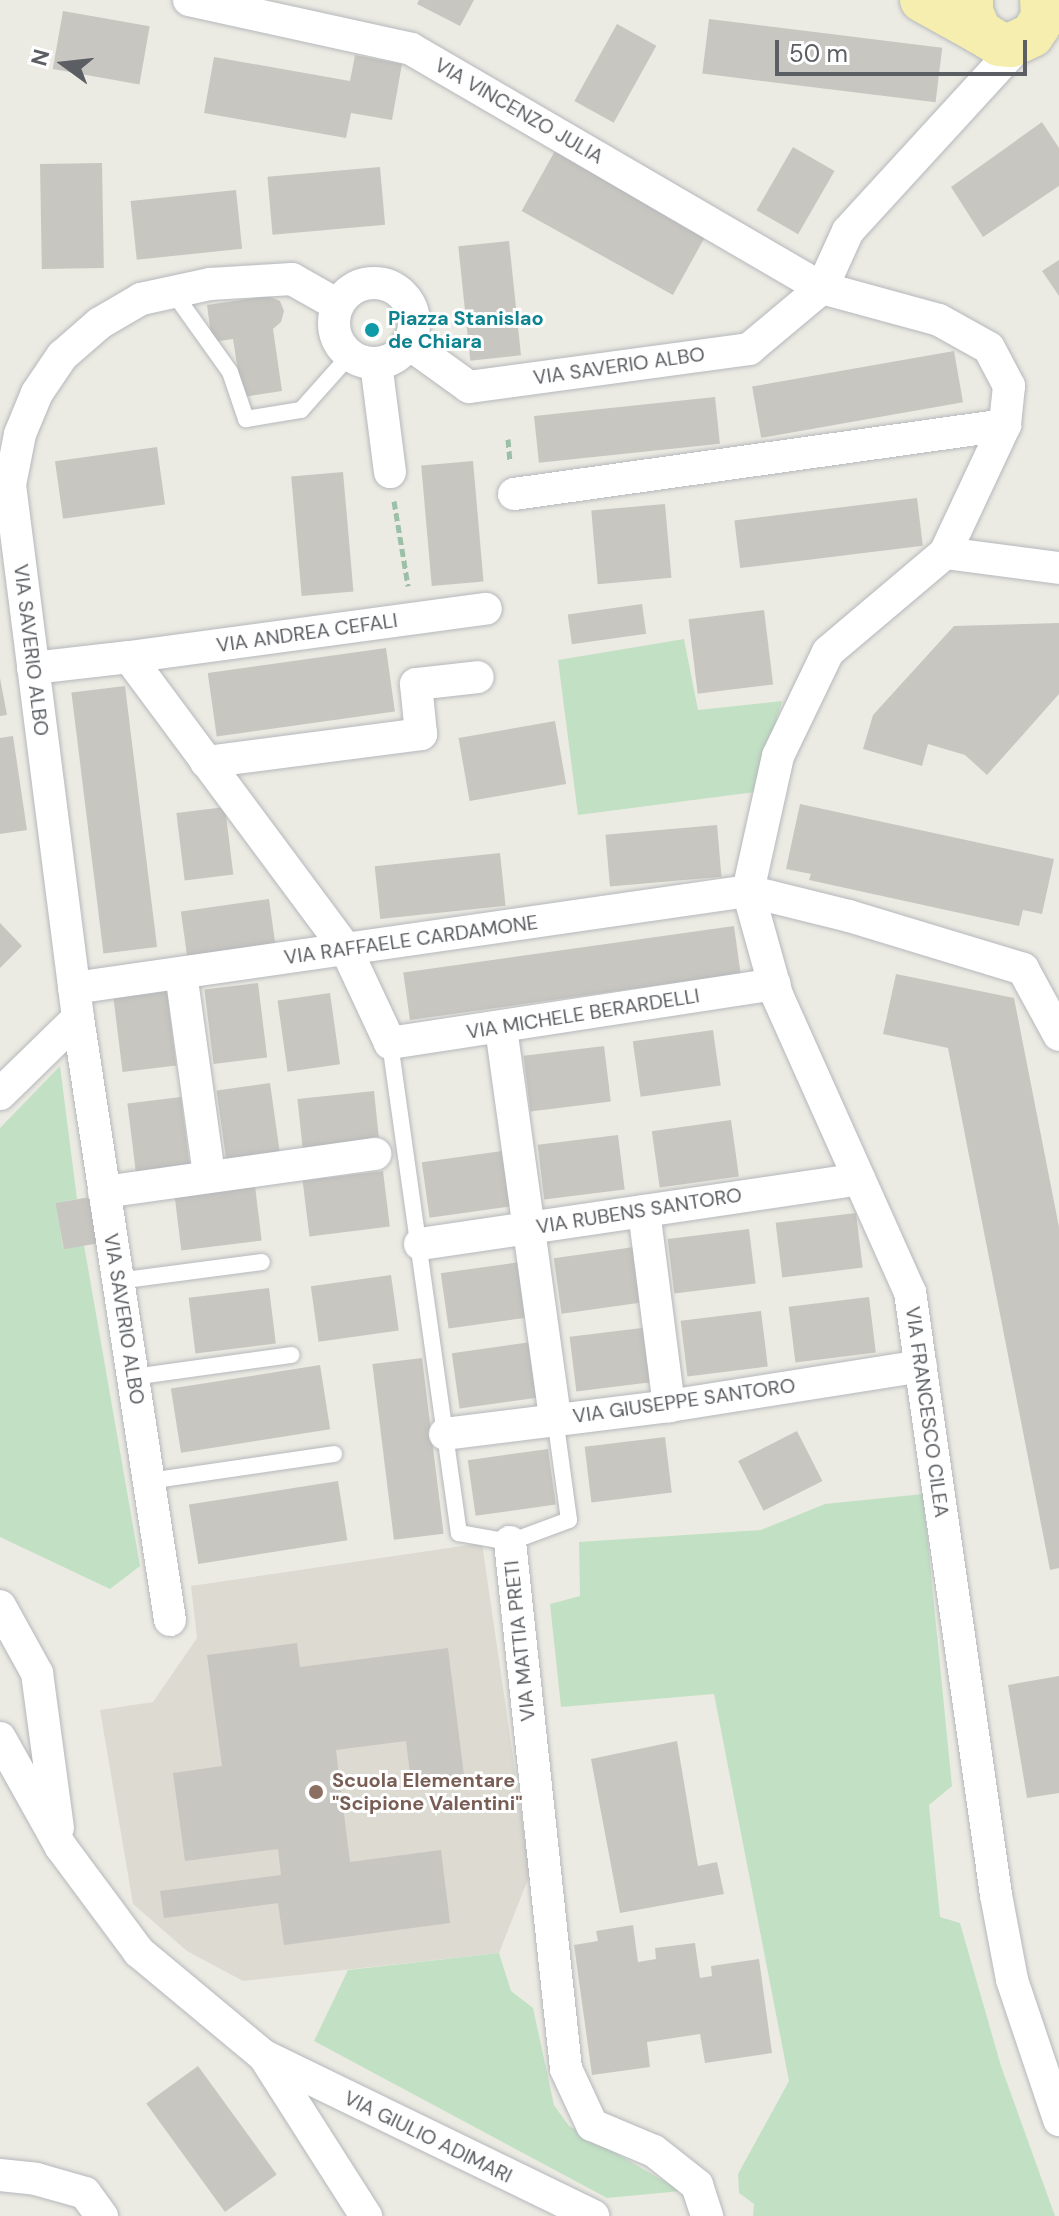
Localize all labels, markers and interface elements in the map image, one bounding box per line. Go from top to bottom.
north arrow [24,24,104,104]
scale bar [779,24,1031,74]
text: 50 m [789,38,848,69]
text: N [24,46,56,69]
street label: VIA VINCENZO JULIA [430,53,608,169]
place label: Piazza Stanislao de Chiara [388,306,544,353]
marker: Piazza Stanislao de Chiara [363,321,381,339]
street label: VIA SAVERIO ALBO [532,342,706,390]
street label: VIA SAVERIO ALBO [9,563,53,737]
street label: VIA ANDREA CEFALI [215,608,399,658]
street label: VIA RAFFAELE CARDAMONE [282,910,540,970]
street label: VIA MICHELE BERARDELLI [465,984,701,1044]
street label: VIA RUBENS SANTORO [535,1183,743,1239]
street label: VIA SAVERIO ALBO [99,1232,149,1406]
street label: VIA FRANCESCO CILEA [900,1305,954,1519]
street label: VIA GIUSEPPE SANTORO [571,1374,797,1428]
street label: VIA MATTIA PRETI [500,1559,540,1723]
place label: Scuola Elementare "Scipione Valentini" [332,1768,522,1815]
marker: Scuola Elementare "Scipione Valentini" [307,1783,325,1801]
street label: VIA GIULIO ADIMARI [340,2086,516,2188]

